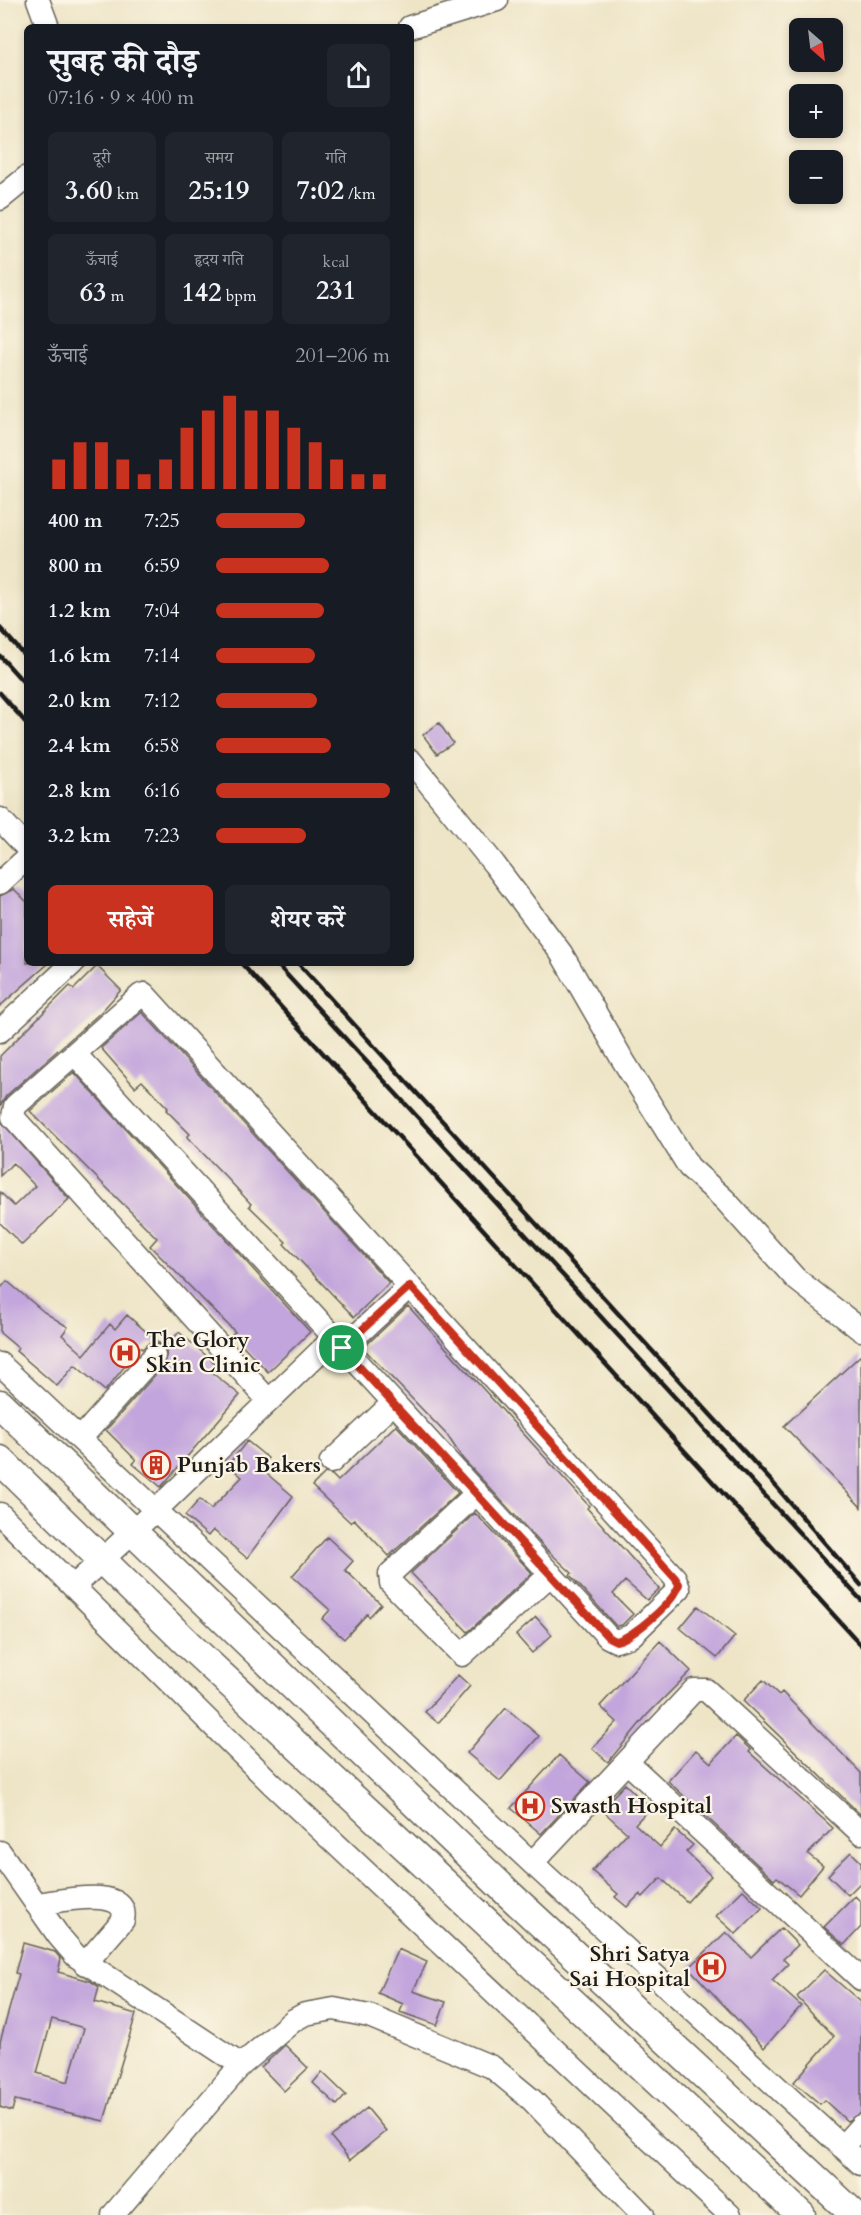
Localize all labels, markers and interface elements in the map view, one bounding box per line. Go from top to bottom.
north arrow [789,18,843,72]
map controls [789,18,843,204]
text: सुबह की दौड़ [48,39,198,84]
button: share [327,44,390,107]
text: 07:16 · 9 × 400 m [48,84,194,111]
button: + [789,84,843,138]
text: दूरी [93,147,111,169]
text: समय [205,147,233,169]
text: गति [326,147,346,169]
button: − [789,150,843,204]
text: 3.60 [65,173,113,208]
text: 25:19 [189,173,249,208]
text: 7:02 [296,173,344,208]
text: km [113,183,139,205]
text: /km [344,183,376,205]
text: ऊँचाई [86,249,118,271]
text: हृदय गति [194,249,244,271]
text: kcal [323,251,349,273]
text: 231 [316,273,356,308]
text: 63 [80,275,106,310]
text: 142 [182,275,222,310]
text: m [106,285,124,307]
text: bpm [222,285,256,307]
text: ऊँचाई [48,342,87,369]
text: 201–206 m [295,342,390,369]
text: 400 m [48,507,103,534]
text: 7:25 [144,507,180,534]
text: 800 m [48,552,103,579]
text: 6:59 [144,552,180,579]
text: 1.2 km [48,597,111,624]
text: 7:04 [144,597,180,624]
text: 1.6 km [48,642,111,669]
text: 7:14 [144,642,180,669]
text: 2.0 km [48,687,111,714]
text: 7:12 [144,687,180,714]
text: 2.4 km [48,732,111,759]
text: 6:58 [144,732,180,759]
text: 2.8 km [48,777,111,804]
text: 6:16 [144,777,180,804]
text: 3.2 km [48,822,111,849]
text: 7:23 [144,822,180,849]
button: सहेजें [48,885,213,954]
button: शेयर करें [225,885,390,954]
pin [316,1322,367,1373]
place label: The Glory Skin Clinic [146,1325,261,1380]
icon: arrive [325,1331,358,1364]
hospital icon: The Glory Skin Clinic [109,1337,141,1369]
building icon: Punjab Bakers [140,1449,172,1481]
place label: Punjab Bakers [177,1450,321,1480]
hospital icon: Swasth Hospital [514,1790,546,1822]
place label: Swasth Hospital [551,1791,713,1821]
place label: Shri Satya Sai Hospital [569,1939,691,1994]
hospital icon: Shri Satya Sai Hospital [695,1951,727,1983]

